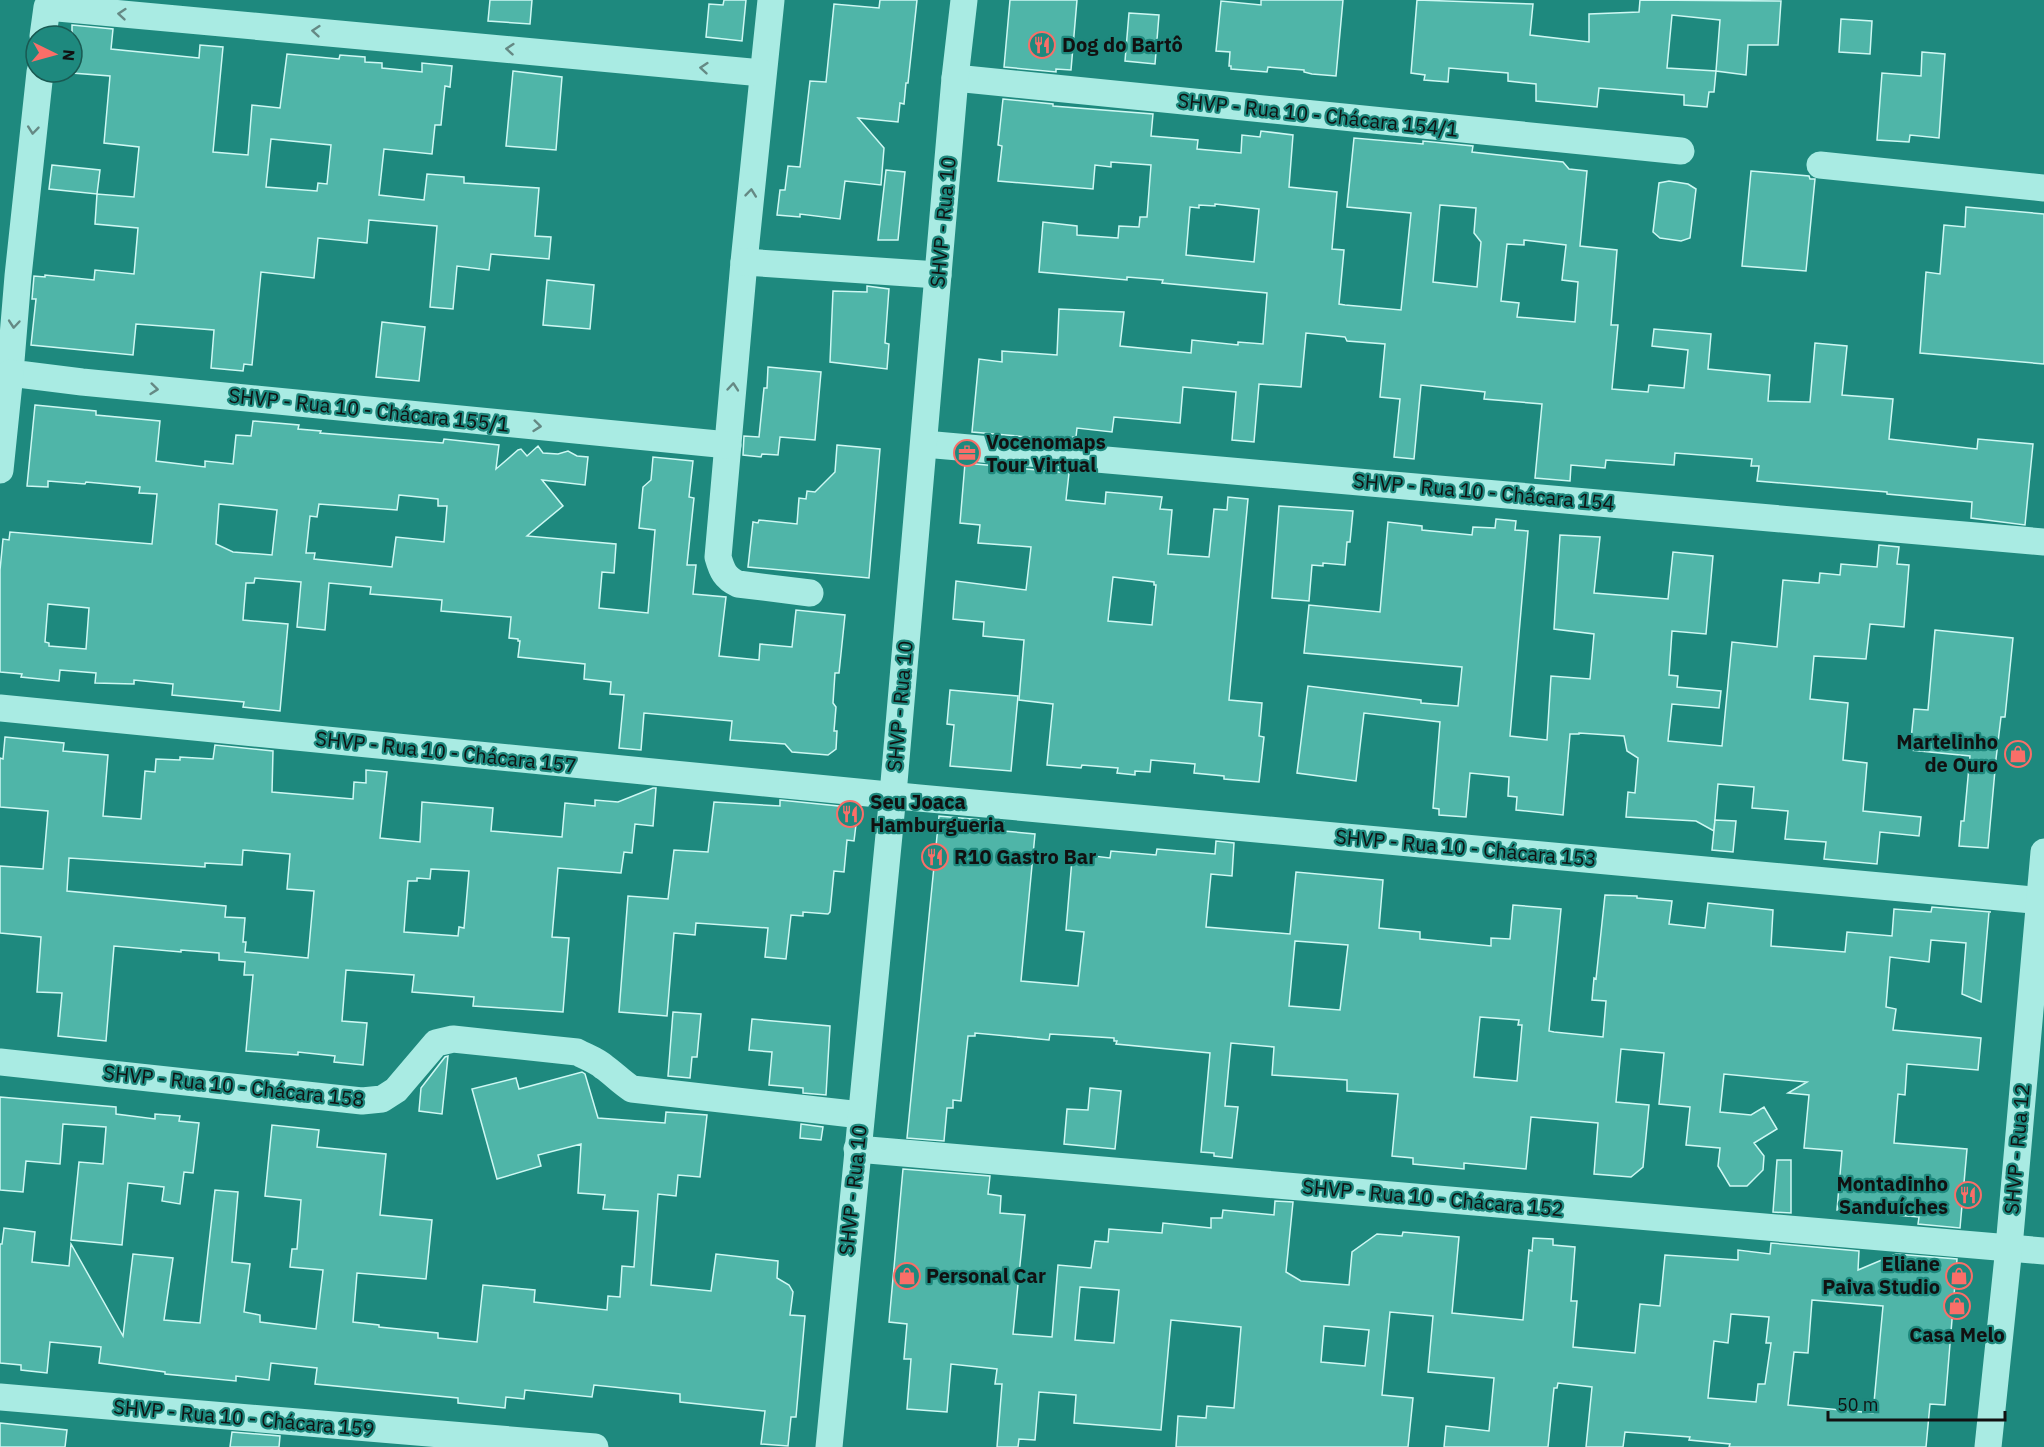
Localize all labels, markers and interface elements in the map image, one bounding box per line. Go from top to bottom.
one-way arrow [117,8,126,21]
north arrow [24,24,84,84]
one-way arrow [311,25,320,38]
restaurant icon: Dog do Bartô [1027,30,1057,60]
place label: Dog do Bartô [1062,31,1183,58]
one-way arrow [505,43,515,56]
text: N [58,49,79,62]
one-way arrow [700,62,709,75]
street label: SHVP - Rua 10 - Chácara 154/1 [1176,86,1460,143]
one-way arrow [28,126,40,135]
street label: SHVP - Rua 10 [923,156,962,288]
one-way arrow [744,188,757,197]
one-way arrow [8,320,21,329]
street label: SHVP - Rua 10 - Chácara 155/1 [227,381,511,438]
one-way arrow [150,382,159,395]
one-way arrow [726,382,739,391]
one-way arrow [532,419,541,432]
place label: Vocenomaps Tour Virtual [986,428,1106,478]
office icon: Vocenomaps Tour Virtual [952,438,982,468]
street label: SHVP - Rua 10 - Chácara 154 [1352,467,1616,516]
street label: SHVP - Rua 10 [880,640,919,772]
street label: SHVP - Rua 10 - Chácara 157 [314,724,578,779]
place label: Martelinho de Ouro [1896,728,1998,778]
shop icon: Martelinho de Ouro [2003,739,2033,769]
place label: Seu Joaca Hamburgueria [870,788,1005,838]
restaurant icon: Seu Joaca Hamburgueria [835,799,865,829]
street label: SHVP - Rua 10 - Chácara 153 [1334,823,1598,872]
restaurant icon: R10 Gastro Bar [920,842,950,872]
place label: R10 Gastro Bar [954,843,1096,870]
street label: SHVP - Rua 10 - Chácara 158 [102,1058,366,1113]
street label: SHVP - Rua 12 [1997,1083,2036,1215]
street label: SHVP - Rua 10 [832,1123,873,1257]
place label: Montadinho Sanduíches [1836,1170,1948,1220]
street label: SHVP - Rua 10 - Chácara 152 [1301,1173,1565,1222]
restaurant icon: Montadinho Sanduíches [1953,1180,1983,1210]
place label: Eliane Paiva Studio [1822,1250,1940,1300]
shop icon: Personal Car [892,1261,922,1291]
shop icon: Eliane Paiva Studio [1944,1261,1974,1291]
place label: Personal Car [926,1262,1046,1289]
shop icon: Casa Melo [1942,1291,1972,1321]
place label: Casa Melo [1909,1321,2005,1348]
scale bar [1828,1384,2005,1422]
street label: SHVP - Rua 10 - Chácara 159 [112,1393,376,1442]
text: 50 m [1837,1393,1879,1416]

